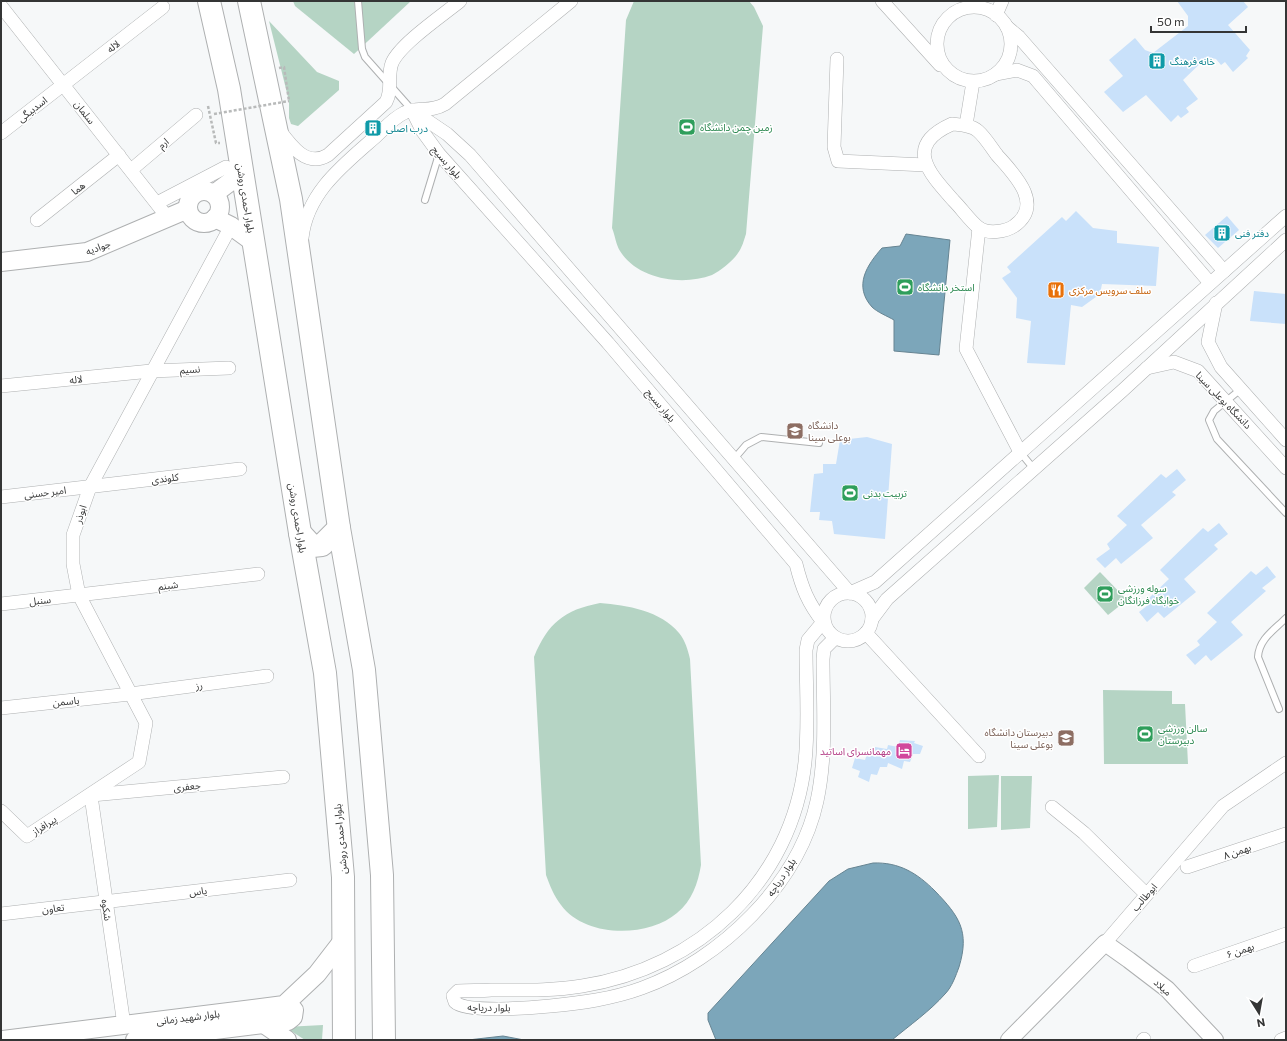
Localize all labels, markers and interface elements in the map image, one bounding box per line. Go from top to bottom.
scale bar [1151,8,1246,34]
text: 50 m [1157,14,1185,28]
street label: لاله [104,37,122,55]
building icon: خانه فرهنگ [1147,51,1167,71]
place label: خانه فرهنگ [1170,55,1215,68]
street label: اسدبیگی [15,94,49,124]
street label: سلمان [72,98,98,126]
sports icon: زمین چمن دانشگاه [677,117,697,137]
building icon: درب اصلی [363,118,383,138]
place label: زمین چمن دانشگاه [700,121,773,134]
place label: درب اصلی [386,122,428,135]
street label: ارم [155,135,173,153]
street label: بلوار بسیج [428,143,465,182]
street label: بلوار احمدی روشن [234,162,257,234]
street label: هما [69,179,88,197]
building icon: دفتر فنی [1212,223,1232,243]
place label: دفتر فنی [1235,227,1269,240]
street label: جوادیه [84,237,113,258]
sports icon: استخر دانشگاه [895,277,915,297]
restaurant icon: سلف سرویس مرکزی [1046,280,1066,300]
place label: استخر دانشگاه [918,281,975,294]
place label: سلف سرویس مرکزی [1069,284,1151,297]
street label: نسیم [179,362,201,378]
street label: دانشگاه بوعلی سینا [1193,369,1254,432]
street label: لاله [69,372,83,386]
street label: بلوار بسیج [642,386,679,426]
place label: دانشگاه بوعلی سینا [808,419,851,444]
school or university icon: دانشگاه بوعلی سینا [785,421,805,441]
street label: کلوندی [151,470,180,487]
street label: بلوار احمدی روشن [286,482,309,554]
street label: امیر حسنی [23,483,67,502]
sports icon: تربیت بدنی [840,483,860,503]
place label: تربیت بدنی [863,487,907,500]
street label: ابوذر [71,503,89,526]
street label: شبنم [157,578,179,594]
place label: سوله ورزشی خوابگاه فرزانگان [1118,582,1180,607]
sports icon: سوله ورزشی خوابگاه فرزانگان [1095,584,1115,604]
street label: سنبل [28,593,52,607]
street label: رز [194,679,204,693]
street label: یاسمن [52,694,80,708]
place label: سالن ورزشی دبیرستان [1158,722,1207,747]
sports icon: سالن ورزشی دبیرستان [1135,724,1155,744]
place label: دبیرستان دانشگاه بوعلی سینا [985,726,1053,751]
school or university icon: دبیرستان دانشگاه بوعلی سینا [1056,728,1076,748]
hotel icon: مهمانسرای اساتید [894,741,914,761]
place label: مهمانسرای اساتید [820,745,891,758]
street label: جعفری [173,779,202,794]
street label: بلوار احمدی روشن [331,803,350,875]
street label: پیرافراز [29,813,59,839]
street label: بهمن ۸ [1222,841,1253,861]
street label: بلوار دریاچه [764,855,799,899]
street label: ابوطالب [1129,881,1160,914]
street label: یاس [188,884,208,898]
street label: شکوه [99,898,114,922]
street label: تعاون [41,901,65,916]
street label: بهمن ۶ [1225,940,1256,960]
street label: میلاد [1152,976,1174,998]
north arrow [1239,993,1279,1033]
street label: بلوار دریاچه [467,1001,511,1014]
street label: بلوار شهید زمانی [156,1007,221,1028]
text: N [1256,1016,1266,1030]

